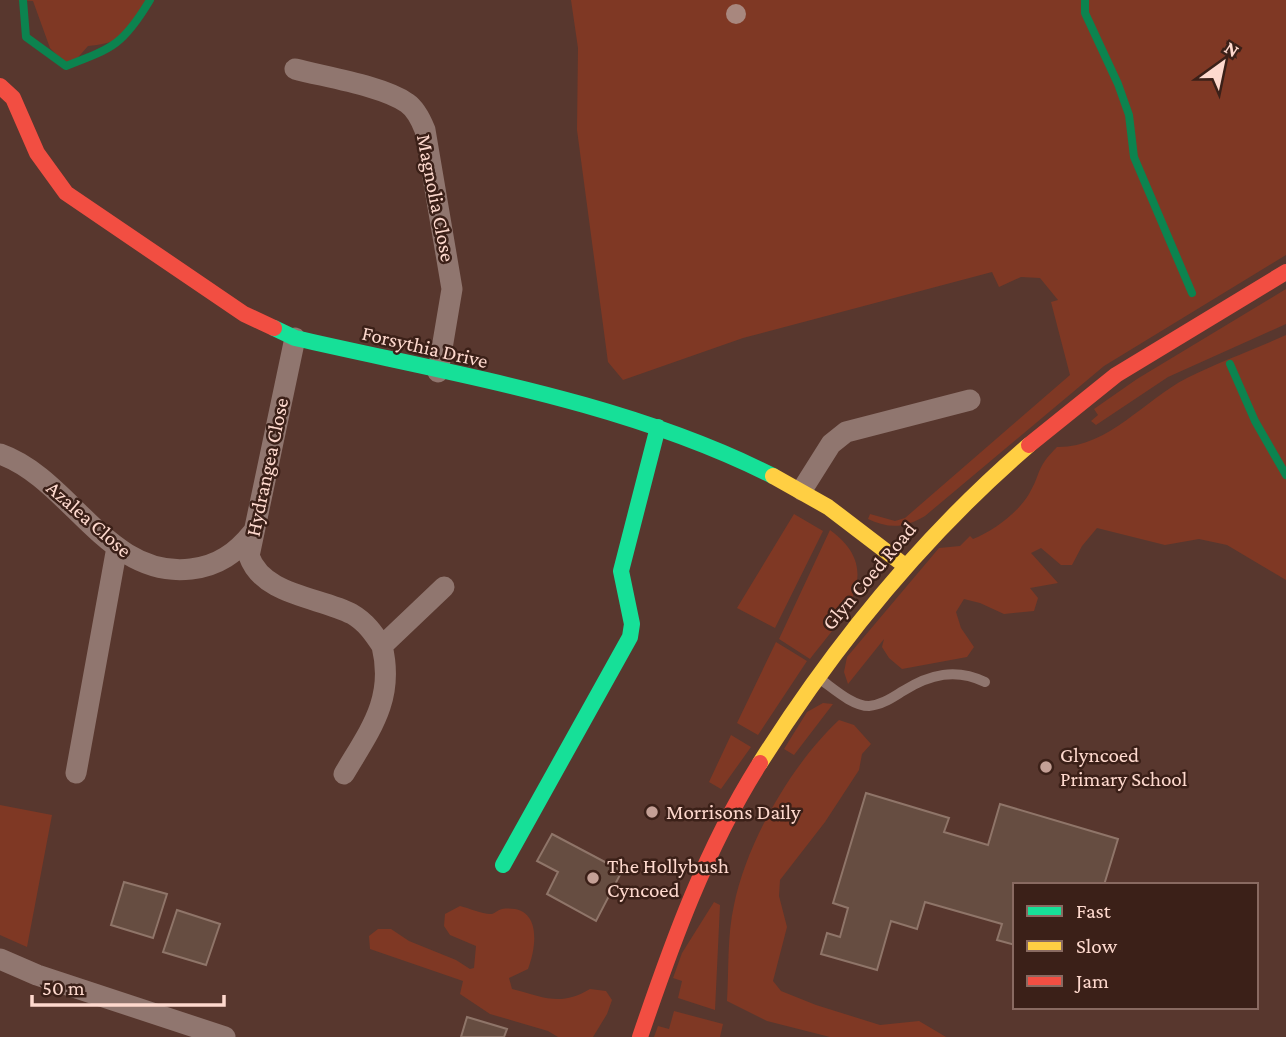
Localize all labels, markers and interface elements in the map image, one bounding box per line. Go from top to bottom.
north arrow [1188,28,1258,98]
text: N [1221,37,1243,62]
street label: Magnolia Close [412,132,460,264]
street label: Forsythia Drive [360,321,490,373]
street label: Hydrangea Close [241,395,293,539]
street label: Azalea Close [42,476,136,562]
street label: Glyn Coed Road [817,517,921,635]
place label: Glyncoed Primary School [1060,743,1187,791]
marker: Glyncoed Primary School [1038,759,1054,775]
place label: Morrisons Daily [666,800,801,824]
marker: Morrisons Daily [644,804,660,820]
place label: The Hollybush Cyncoed [607,854,729,902]
marker: The Hollybush Cyncoed [585,870,601,886]
legend [1013,883,1258,1009]
text: Fast [1076,899,1112,923]
text: Slow [1076,934,1118,958]
scale bar [32,964,224,1008]
text: Jam [1074,969,1109,993]
text: 50 m [42,976,85,1000]

